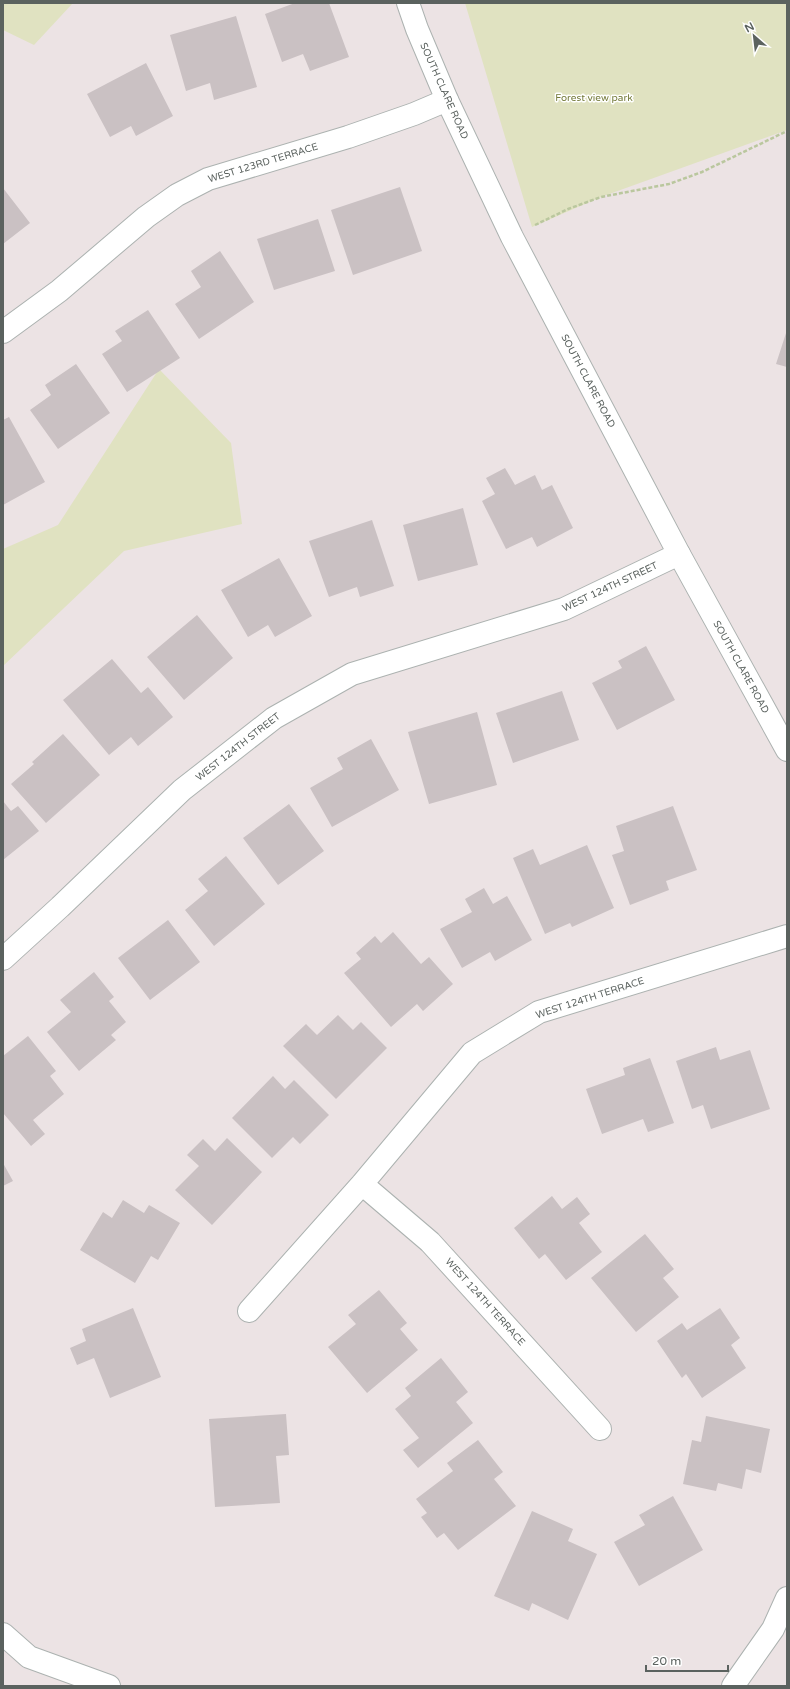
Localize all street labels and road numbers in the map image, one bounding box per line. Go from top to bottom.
street label: SOUTH CLARE ROAD [417,41,471,141]
street label: WEST 123RD TERRACE [207,141,319,185]
street label: SOUTH CLARE ROAD [558,332,618,430]
street label: WEST 124TH STREET [560,560,660,614]
street label: SOUTH CLARE ROAD [710,619,772,715]
street label: WEST 124TH STREET [193,710,283,784]
street label: WEST 124TH TERRACE [534,975,646,1021]
street label: WEST 124TH TERRACE [443,1256,527,1348]

